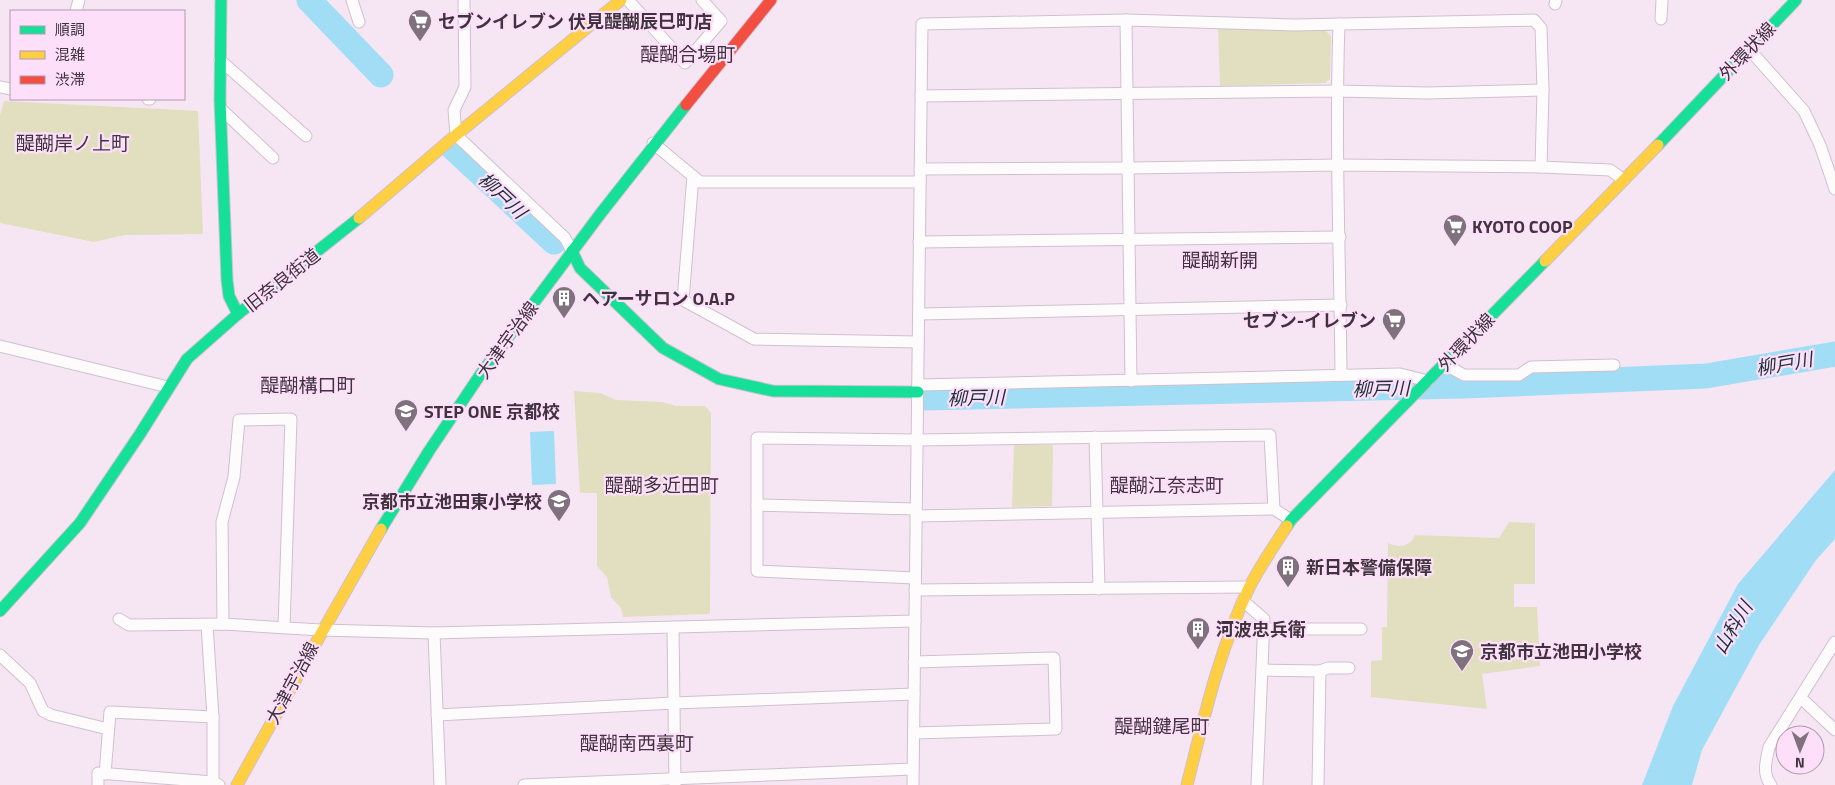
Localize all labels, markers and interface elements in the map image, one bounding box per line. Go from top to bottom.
supermarket icon: セブンイレブン 伏見醍醐辰巳町店 [407,8,433,42]
place label: セブンイレブン 伏見醍醐辰巳町店 [438,8,712,35]
legend [10,10,185,100]
street label: 外環状線 [1712,16,1782,86]
text: 順調 [55,18,85,41]
district label: 醍醐合場町 [640,39,736,68]
text: 混雑 [55,43,85,66]
text: 渋滞 [55,68,85,91]
district label: 醍醐岸ノ上町 [16,128,130,157]
water label: 柳戸川 [472,165,535,226]
supermarket icon: KYOTO COOP [1442,213,1468,247]
place label: KYOTO COOP [1472,213,1573,240]
street label: 旧奈良街道 [238,242,326,318]
district label: 醍醐新開 [1182,245,1258,274]
building icon: ヘアーサロン O.A.P [551,285,577,319]
place label: ヘアーサロン O.A.P [582,285,735,312]
street label: 大津宇治線 [470,296,544,384]
place label: セブン-イレブン [1243,307,1376,334]
supermarket icon: セブン-イレブン [1381,307,1407,341]
street label: 外環状線 [1431,307,1501,377]
water label: 柳戸川 [1753,343,1817,382]
district label: 醍醐構口町 [260,370,356,399]
water label: 柳戸川 [1352,373,1412,403]
water label: 柳戸川 [947,382,1007,412]
school or university icon: STEP ONE 京都校 [393,398,419,432]
place label: STEP ONE 京都校 [424,398,560,425]
district label: 醍醐多近田町 [605,470,719,499]
district label: 醍醐江奈志町 [1110,470,1224,499]
place label: 京都市立池田東小学校 [362,488,542,515]
school or university icon: 京都市立池田東小学校 [546,488,572,522]
building icon: 新日本警備保障 [1275,554,1301,588]
place label: 新日本警備保障 [1306,554,1432,581]
water label: 山科川 [1705,593,1760,659]
building icon: 河波忠兵衛 [1185,616,1211,650]
place label: 河波忠兵衛 [1216,616,1306,643]
street label: 大津宇治線 [259,637,325,729]
school or university icon: 京都市立池田小学校 [1449,638,1475,672]
place label: 京都市立池田小学校 [1480,638,1642,665]
district label: 醍醐鍵尾町 [1114,711,1210,740]
north arrow [1775,725,1825,775]
district label: 醍醐南西裏町 [580,728,694,757]
text: N [1795,753,1805,774]

